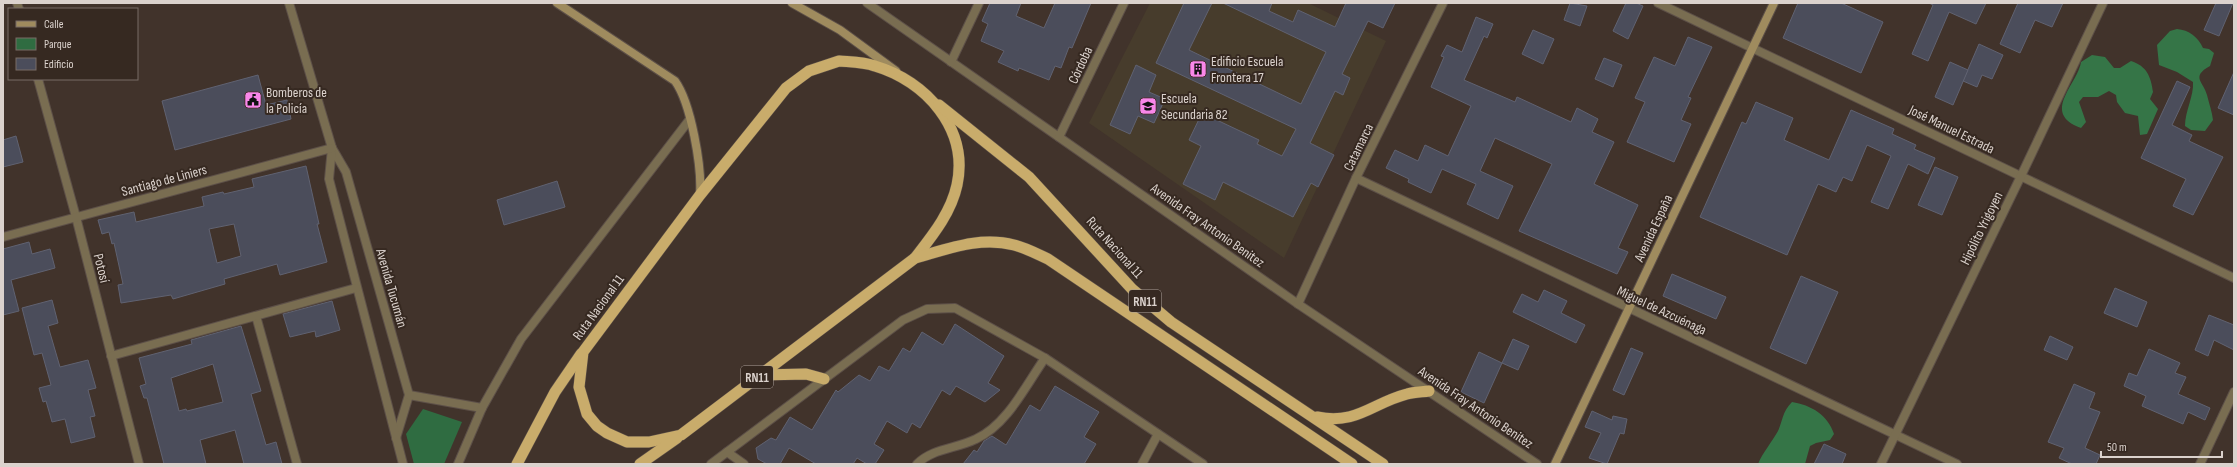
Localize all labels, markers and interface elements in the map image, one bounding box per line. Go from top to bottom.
legend [8,8,138,80]
text: Calle [44,17,64,32]
text: Parque [44,37,72,52]
street label: Córdoba [1064,44,1096,87]
place label: Edificio Escuela Frontera 17 [1211,53,1283,86]
text: Edificio [44,57,73,72]
building icon: Edificio Escuela Frontera 17 [1188,59,1208,79]
place label: Bomberos de la Policía [266,84,327,117]
public building icon: Bomberos de la Policía [243,90,263,110]
place label: Escuela Secundaria 82 [1161,90,1228,123]
school or university icon: Escuela Secundaria 82 [1138,96,1158,116]
street label: José Manuel Estrada [1905,101,1997,157]
street label: Catamarca [1340,121,1377,174]
street label: Santiago de Liniers [120,161,209,200]
street label: Avenida Fray Antonio Benitez [1147,179,1268,271]
street label: Hipólito Yrigoyen [1956,189,2006,267]
street label: Avenida España [1630,192,1676,265]
street label: Ruta Nacional 11 [1083,213,1147,282]
street label: Avenida Tucumán [372,246,411,329]
street label: Potosí [90,252,113,285]
street label: Ruta Nacional 11 [569,271,628,343]
street label: Miguel de Azcuénaga [1614,282,1709,339]
road number: RN11 [1129,290,1161,312]
street label: Avenida Fray Antonio Benitez [1414,362,1536,452]
road number: RN11 [741,366,773,388]
scale bar [2101,433,2222,459]
text: 50 m [2107,440,2127,455]

